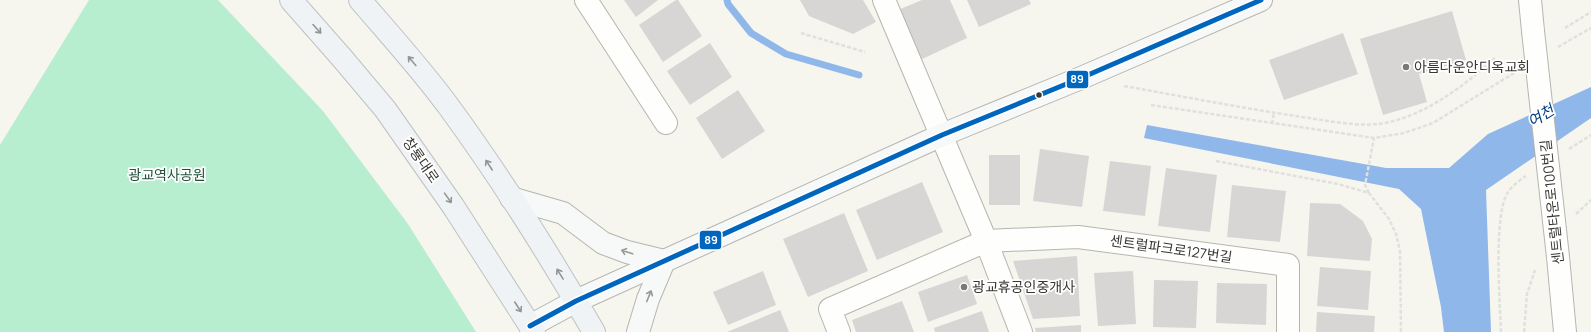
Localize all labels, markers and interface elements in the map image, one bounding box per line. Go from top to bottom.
one-way arrow [312,24,321,34]
one-way arrow [407,55,416,66]
place label: 아름다운안디옥교회 [1414,57,1530,76]
marker: 아름다운안디옥교회 [1401,62,1411,72]
line badge: 89 [1066,70,1089,89]
text: 89 [1070,71,1084,86]
unlabelled marker [1034,90,1044,100]
water label: 여천 [1524,98,1560,132]
street label: 창룡대로 [399,133,444,186]
street label: 센트럴타운로100번길 [1535,139,1568,265]
one-way arrow [485,160,493,171]
park label: 광교역사공원 [128,165,206,184]
one-way arrow [444,192,452,203]
line badge: 89 [699,230,722,250]
street label: 센트럴파크로127번길 [1109,231,1234,267]
text: 89 [704,232,718,247]
one-way arrow [620,248,633,255]
one-way arrow [555,268,563,280]
place label: 광교휴공인중개사 [972,277,1075,296]
marker: 광교휴공인중개사 [959,282,969,292]
one-way arrow [646,290,654,302]
one-way arrow [514,301,522,312]

